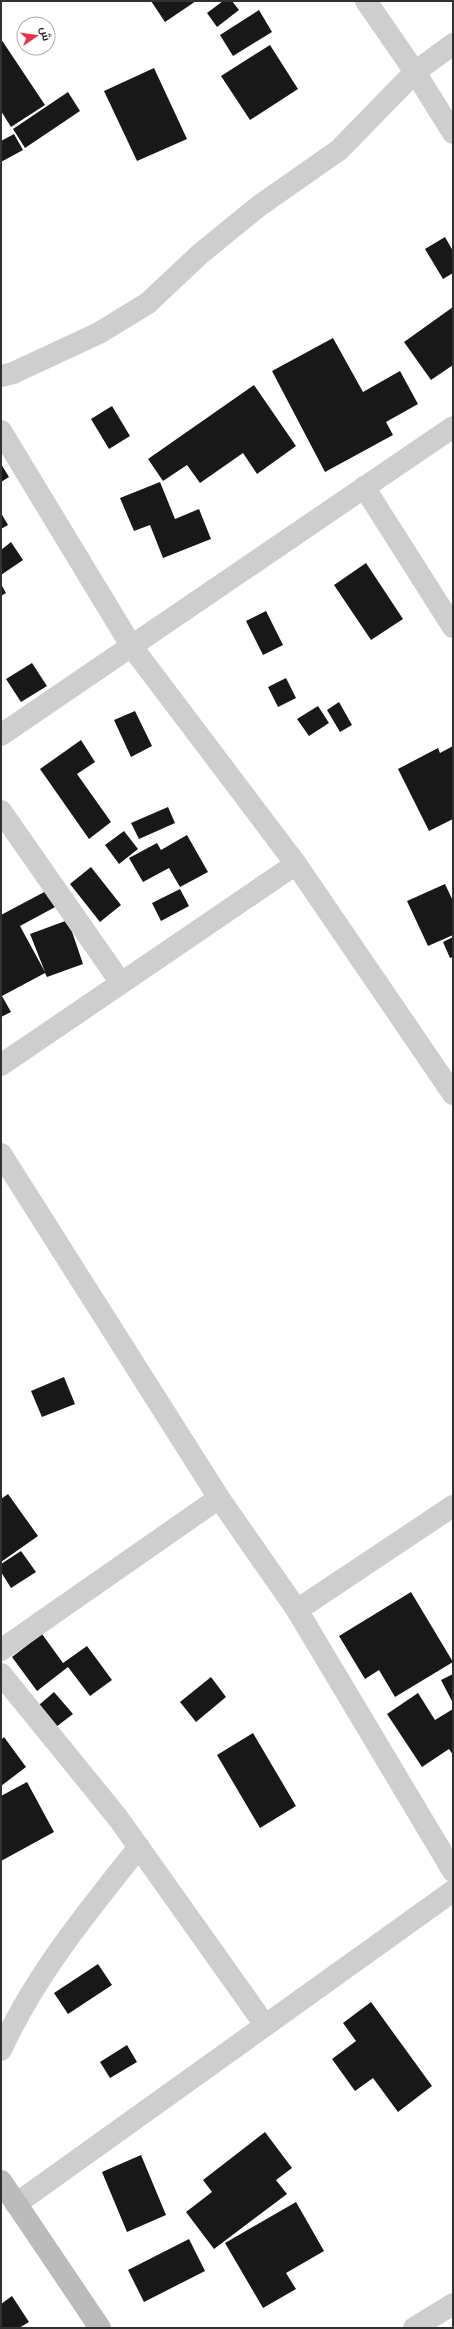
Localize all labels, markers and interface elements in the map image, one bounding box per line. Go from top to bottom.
north arrow [16,16,56,56]
text: ش [37,26,53,42]

